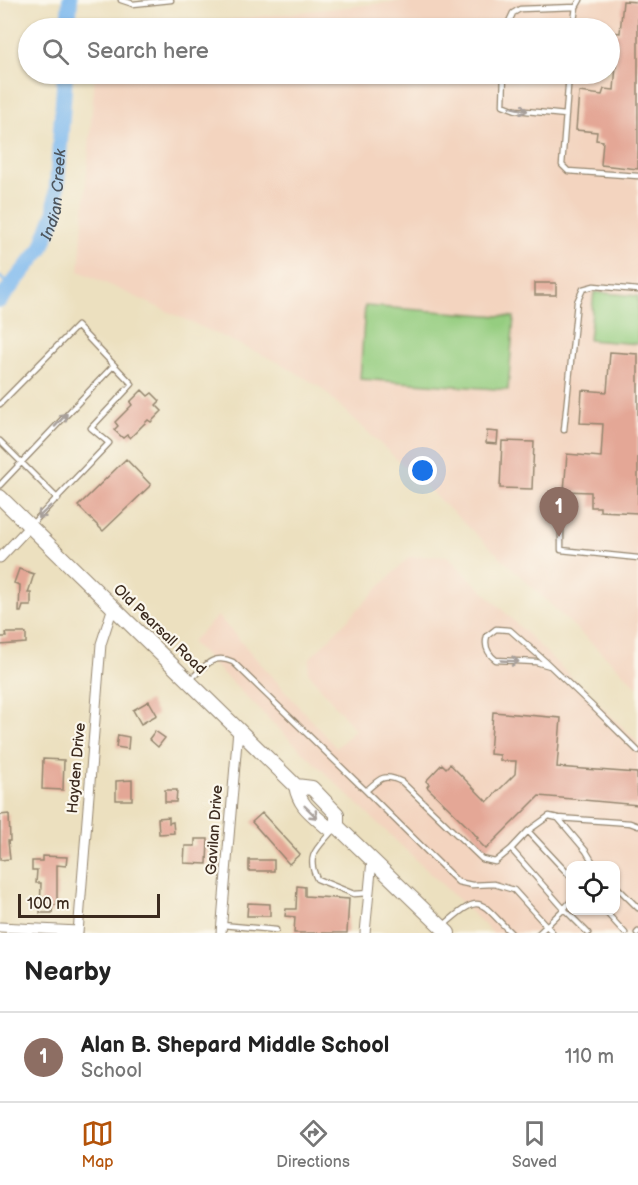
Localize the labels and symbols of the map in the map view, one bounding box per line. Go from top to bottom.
one-way arrow [509,104,528,115]
water label: Indian Creek [37,147,71,244]
one-way arrow [54,413,69,428]
your location [408,456,437,485]
pin: 1 [540,488,578,537]
one-way arrow [37,505,52,520]
street label: Old Pearsall Road [109,580,210,679]
one-way arrow [499,655,519,666]
street label: Hayden Drive [63,722,90,814]
street label: Gavilan Drive [202,784,227,876]
one-way arrow [304,805,319,820]
scale bar [18,891,160,918]

